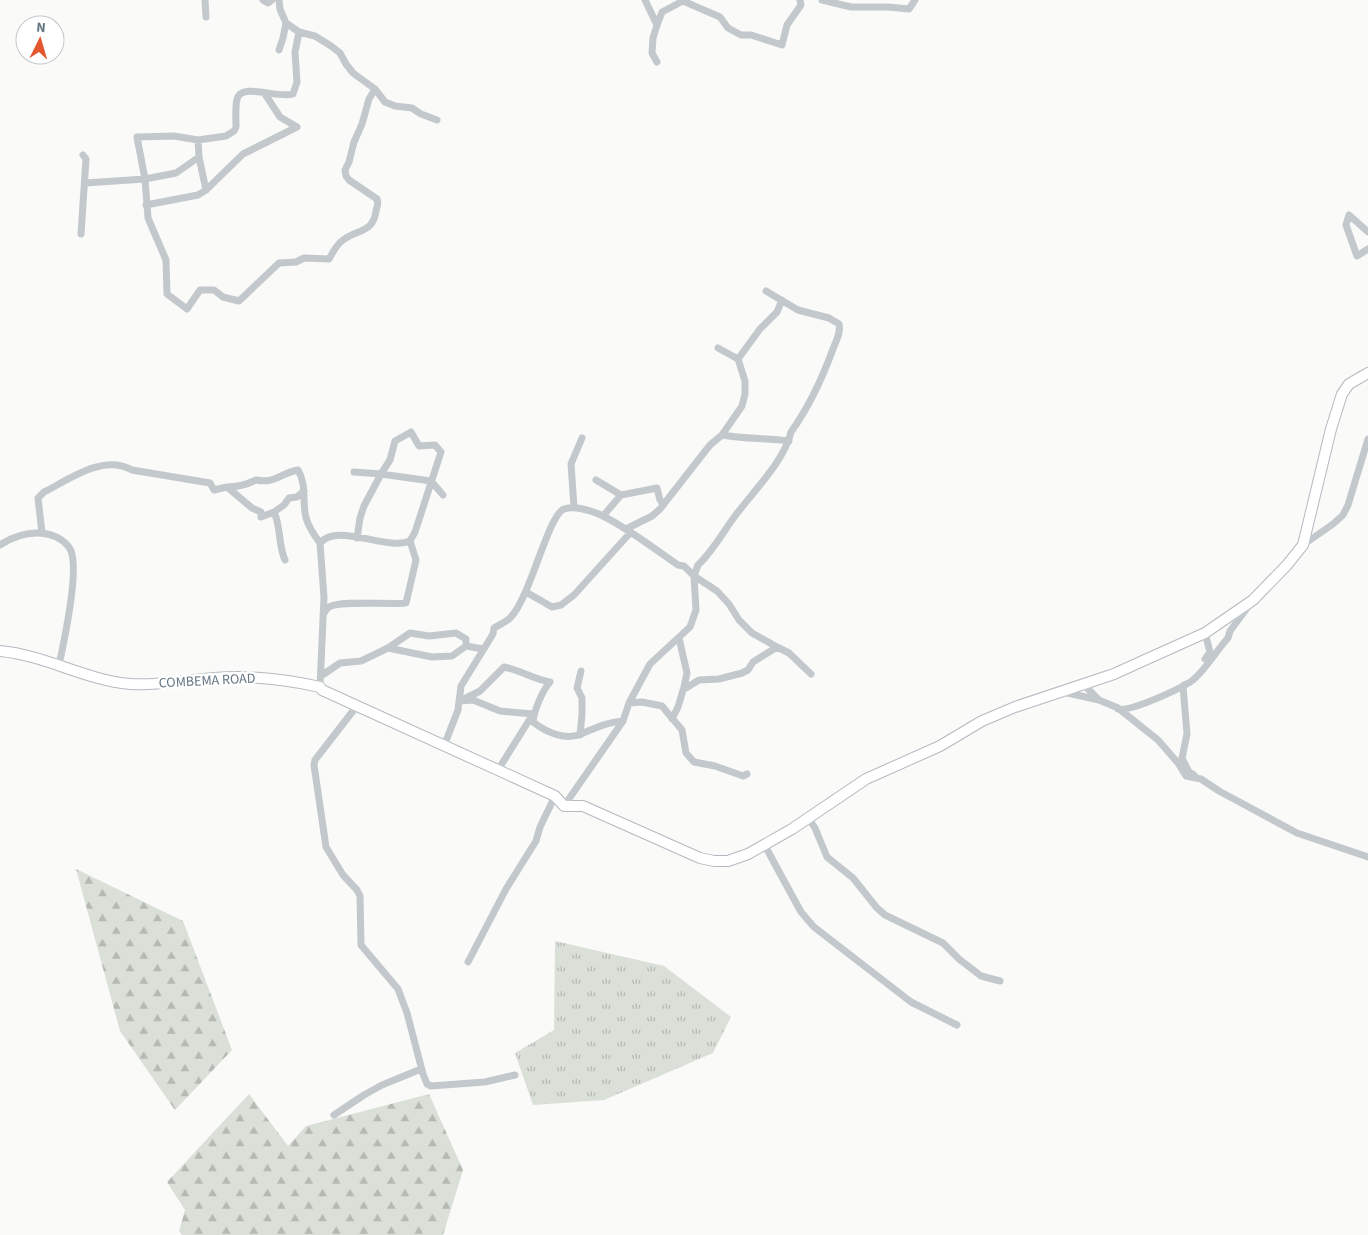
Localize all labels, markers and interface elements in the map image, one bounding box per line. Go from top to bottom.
north arrow [15,15,65,65]
text: N [36,18,47,38]
street label: COMBEMA ROAD [158,668,256,694]

